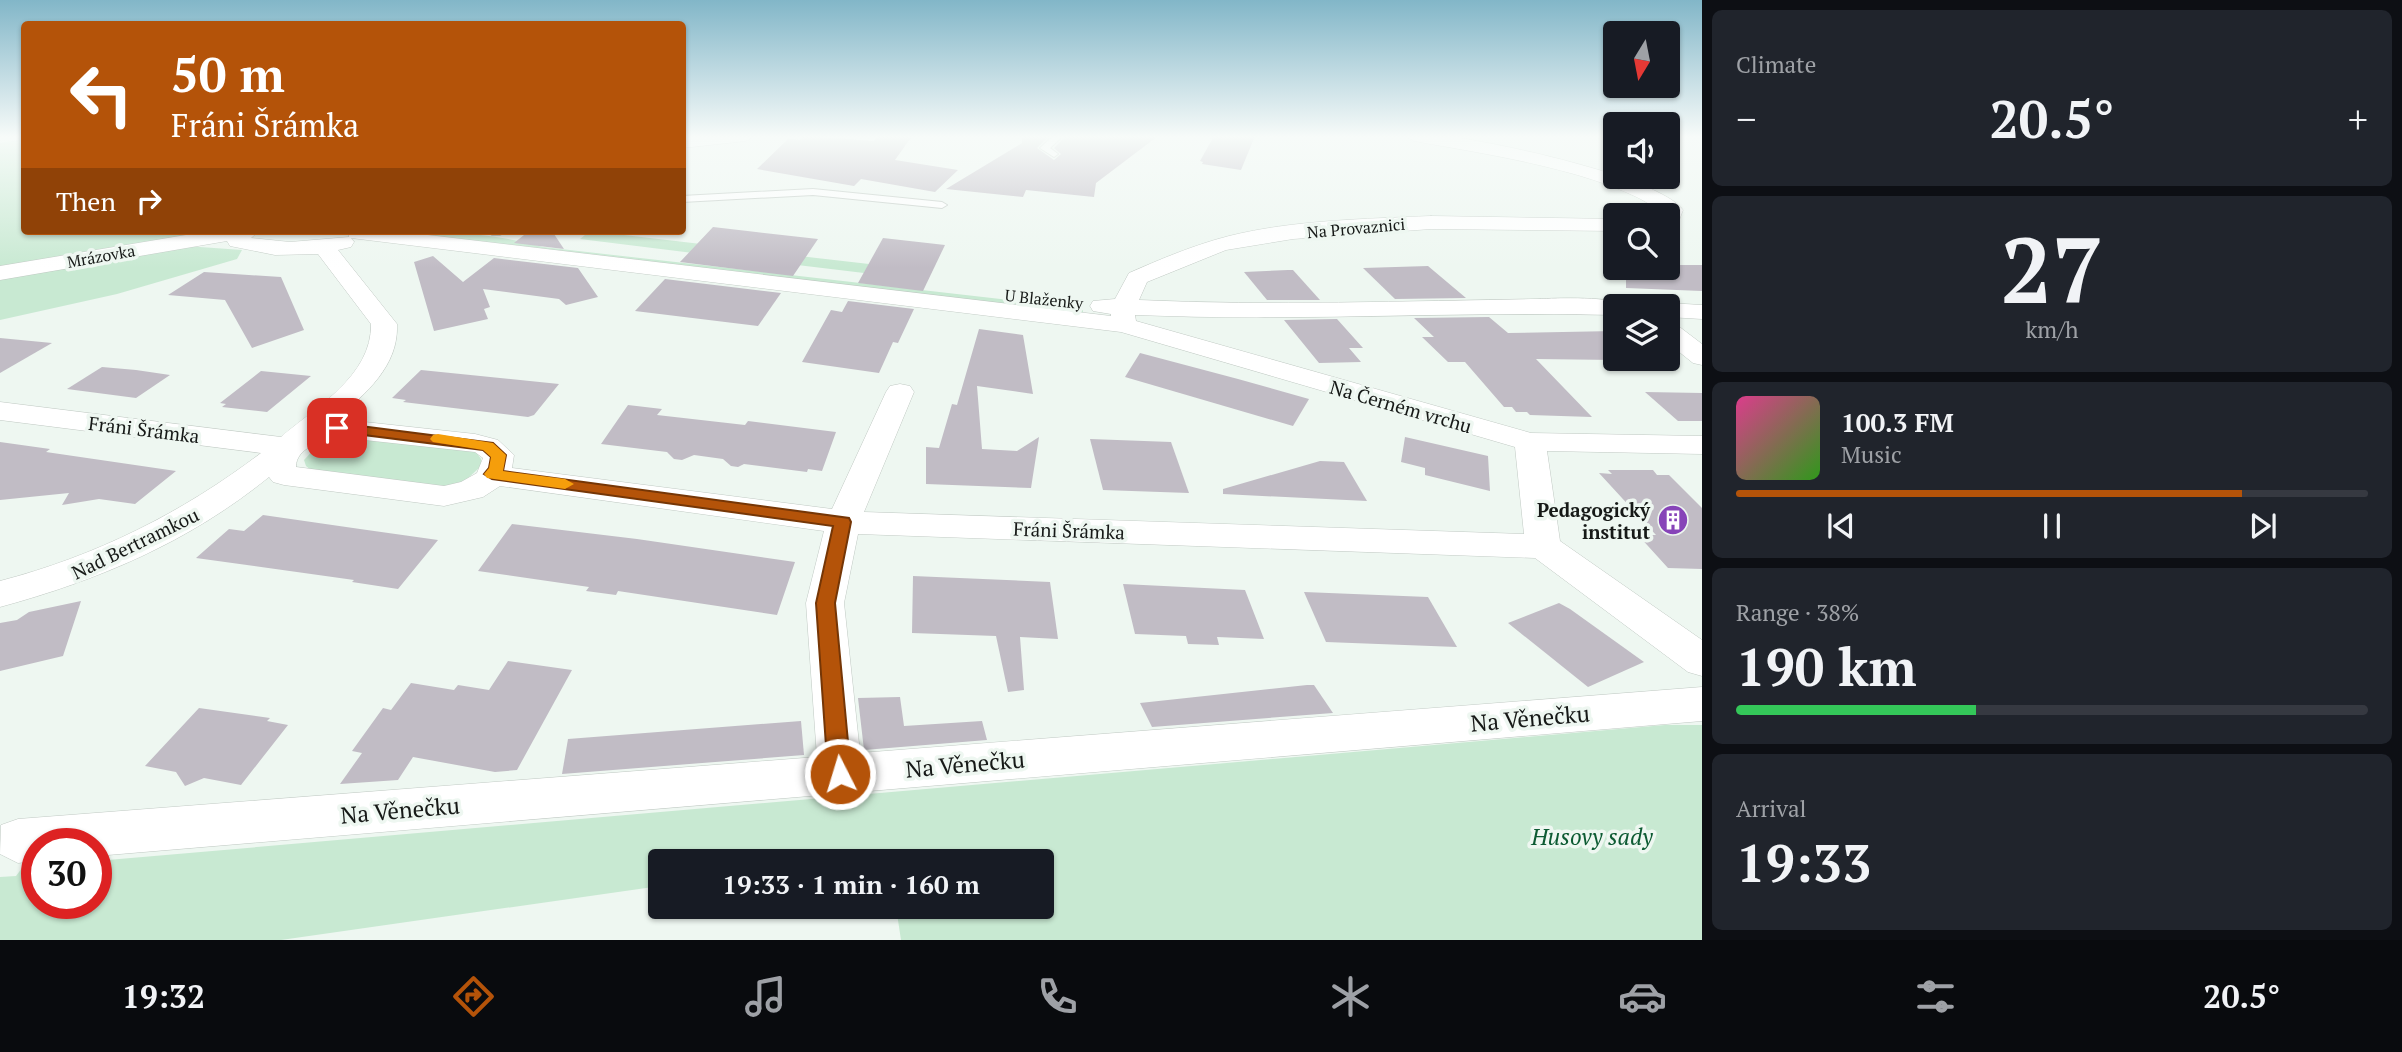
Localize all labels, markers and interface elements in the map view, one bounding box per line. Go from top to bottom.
north arrow [1603,21,1680,98]
map controls [1603,21,1680,371]
text: 50 m [171,41,285,106]
icon: left [56,49,147,140]
text: Climate [1736,49,1816,80]
text: 20.5° [1989,84,2115,153]
text: − [1736,94,1756,144]
text: + [2348,94,2368,144]
text: Fráni Šrámka [171,104,359,146]
button: sound [1603,112,1680,189]
icon: right [130,182,168,220]
text: Then [56,184,116,218]
button: search [1603,203,1680,280]
text: 27 [2001,208,2103,329]
street label: Na Provaznici [1306,213,1406,243]
street label: Mrázovka [65,239,137,273]
street label: U Blaženky [1004,284,1085,314]
button: layers [1603,294,1680,371]
text: km/h [2025,314,2079,345]
street label: Na Černém vrchu [1327,374,1475,438]
pin [307,398,367,458]
text: 100.3 FM [1841,405,1954,439]
icon: arrive [318,409,356,447]
street label: Fráni Šrámka [87,410,201,448]
text: Music [1841,439,1902,470]
place label: Pedagogický institut [1537,497,1651,544]
street label: Nad Bertramkou [67,501,203,585]
building icon: Pedagogický institut [1656,503,1690,537]
icon: previous [1822,507,1860,545]
icon: pause [2033,507,2071,545]
icon: next [2244,507,2282,545]
street label: Fráni Šrámka [1013,516,1126,544]
text: Range · 38% [1736,597,1859,628]
text: 190 km [1736,632,1917,701]
street label: Na Věnečku [1469,697,1591,739]
position arrow [803,737,877,811]
street label: Na Věnečku [904,743,1026,785]
street label: Na Věnečku [339,789,461,831]
text: Arrival [1736,793,1807,824]
park label: Husovy sady [1530,821,1653,852]
speed limit sign: 30 [21,828,112,919]
text: 19:33 [1736,828,1871,897]
text: 19:33 · 1 min · 160 m [722,867,980,901]
icon: directions [449,972,498,1021]
icon: music [741,972,790,1021]
icon: phone [1033,972,1082,1021]
icon: climate [1326,972,1375,1021]
icon: car [1618,972,1667,1021]
icon: filters [1911,972,1960,1021]
text: 19:32 [122,975,205,1017]
text: 20.5° [2203,975,2280,1017]

